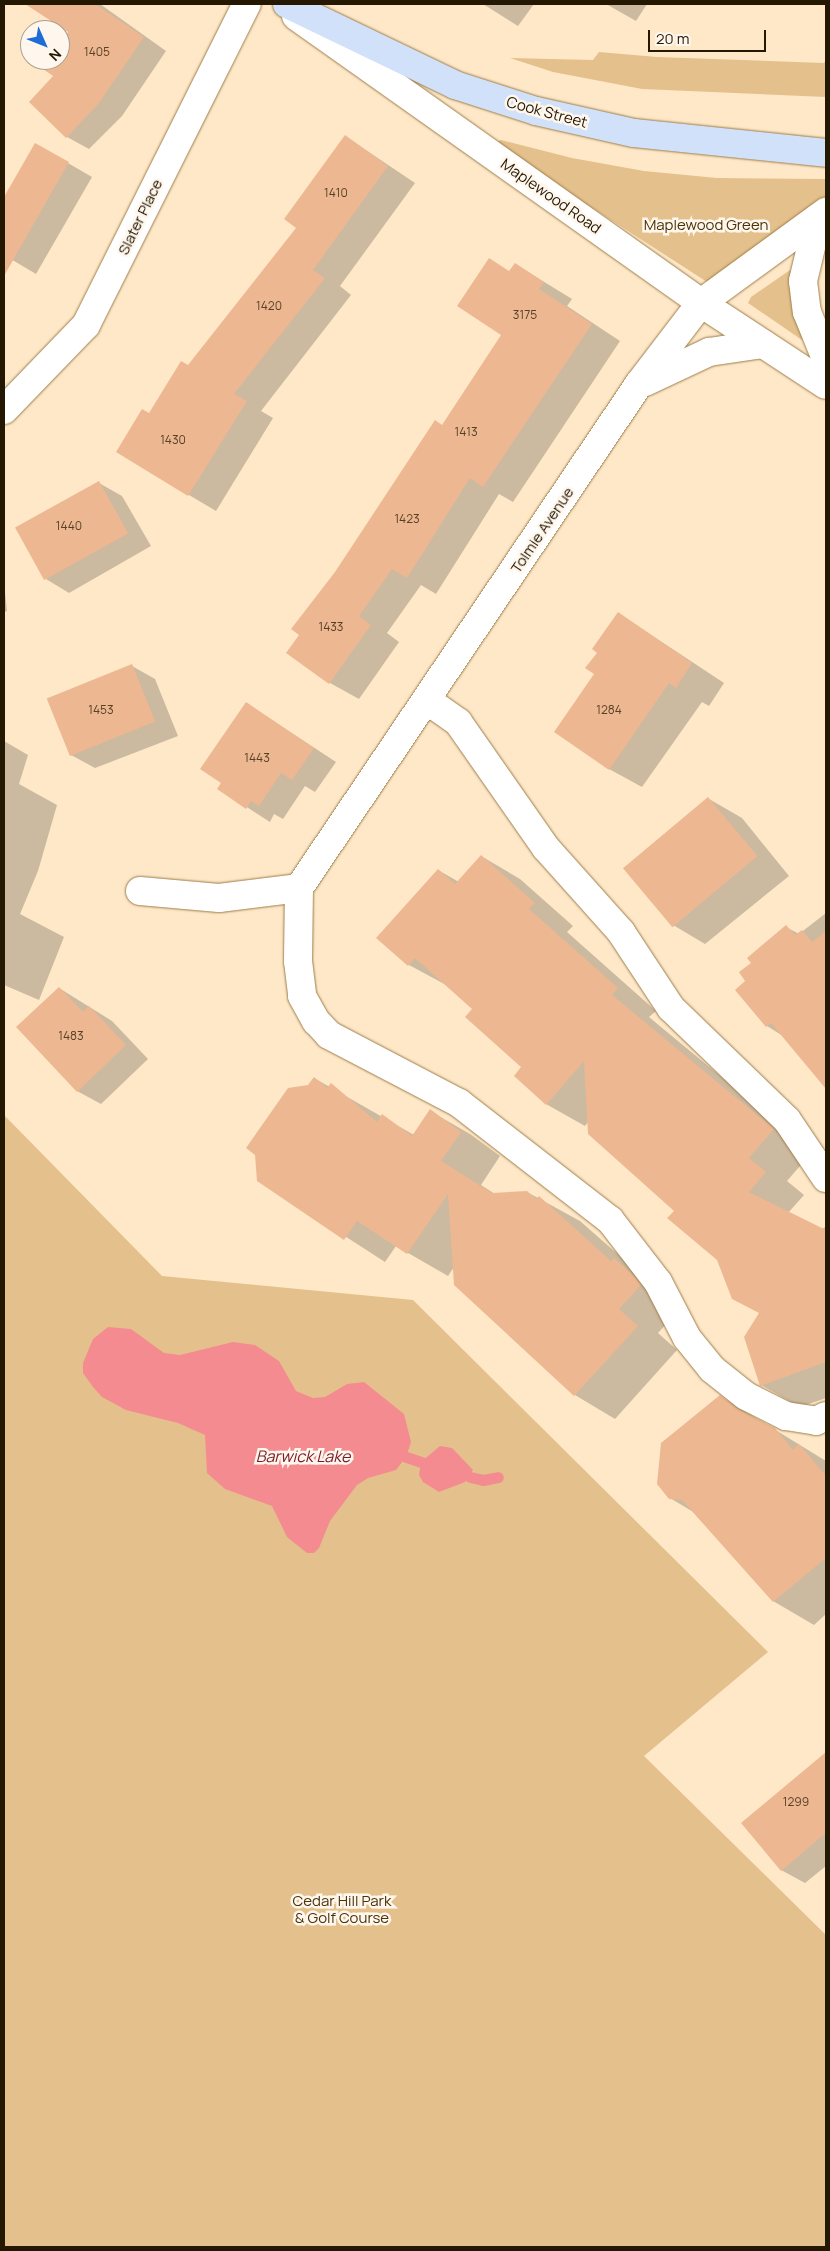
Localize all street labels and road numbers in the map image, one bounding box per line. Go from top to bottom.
street label: Cook Street [505,93,589,131]
street label: Maplewood Road [497,155,605,237]
street label: Slater Place [114,176,166,258]
street label: Tolmie Avenue [507,484,577,576]

